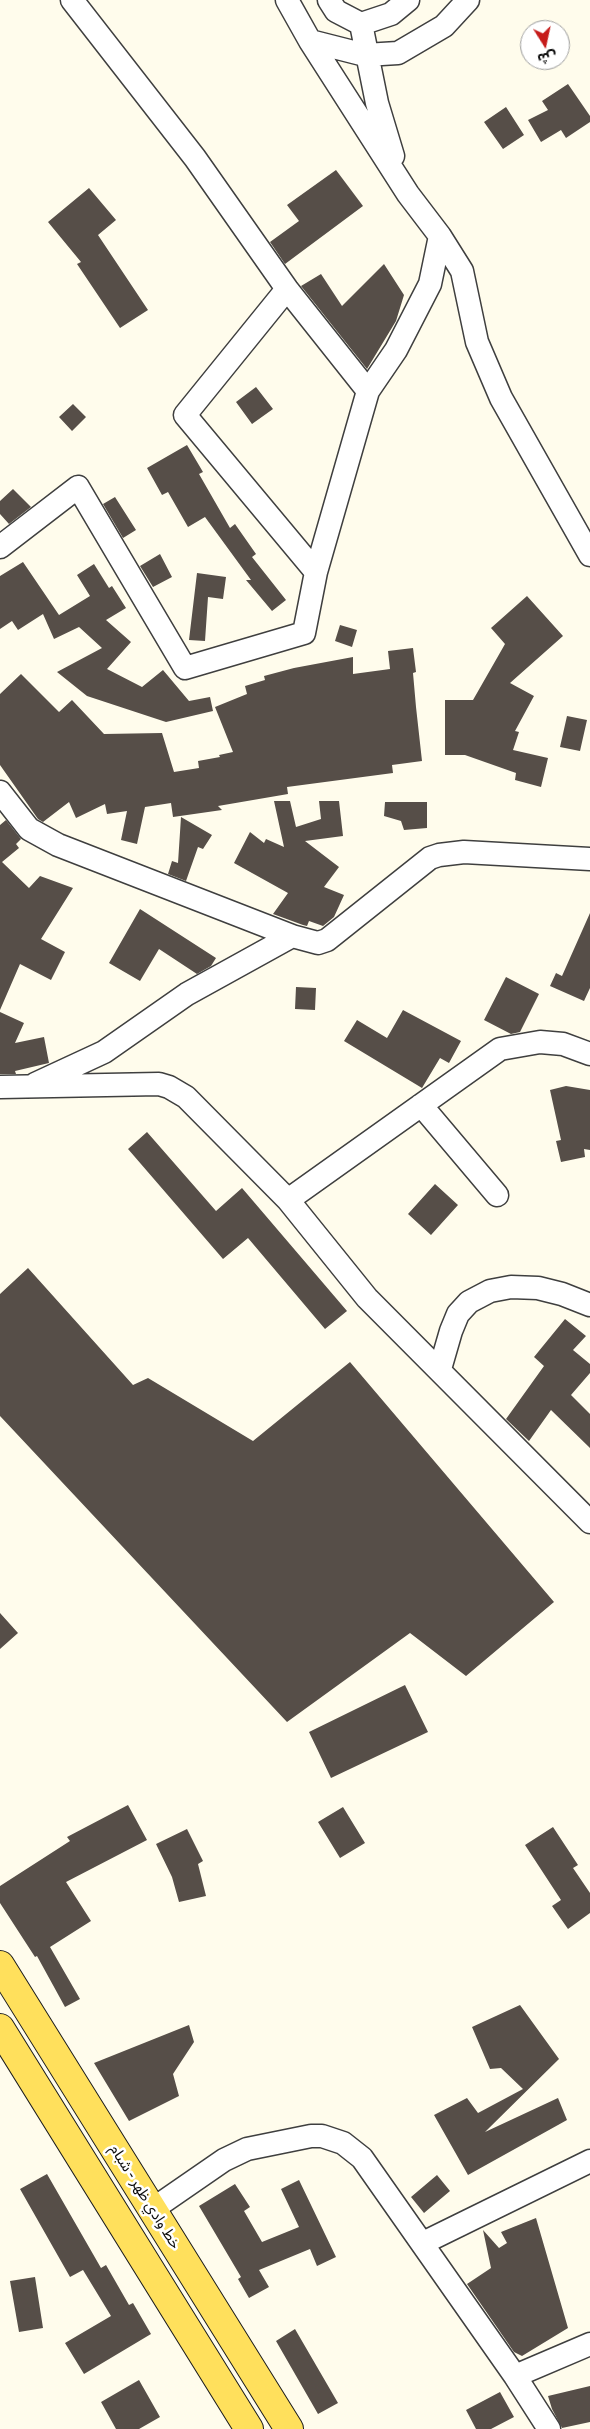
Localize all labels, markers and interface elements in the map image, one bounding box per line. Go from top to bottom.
north arrow [520,20,570,70]
text: ش [536,47,559,70]
street label: خط وادي ظهر - شبام [106,2141,184,2253]

